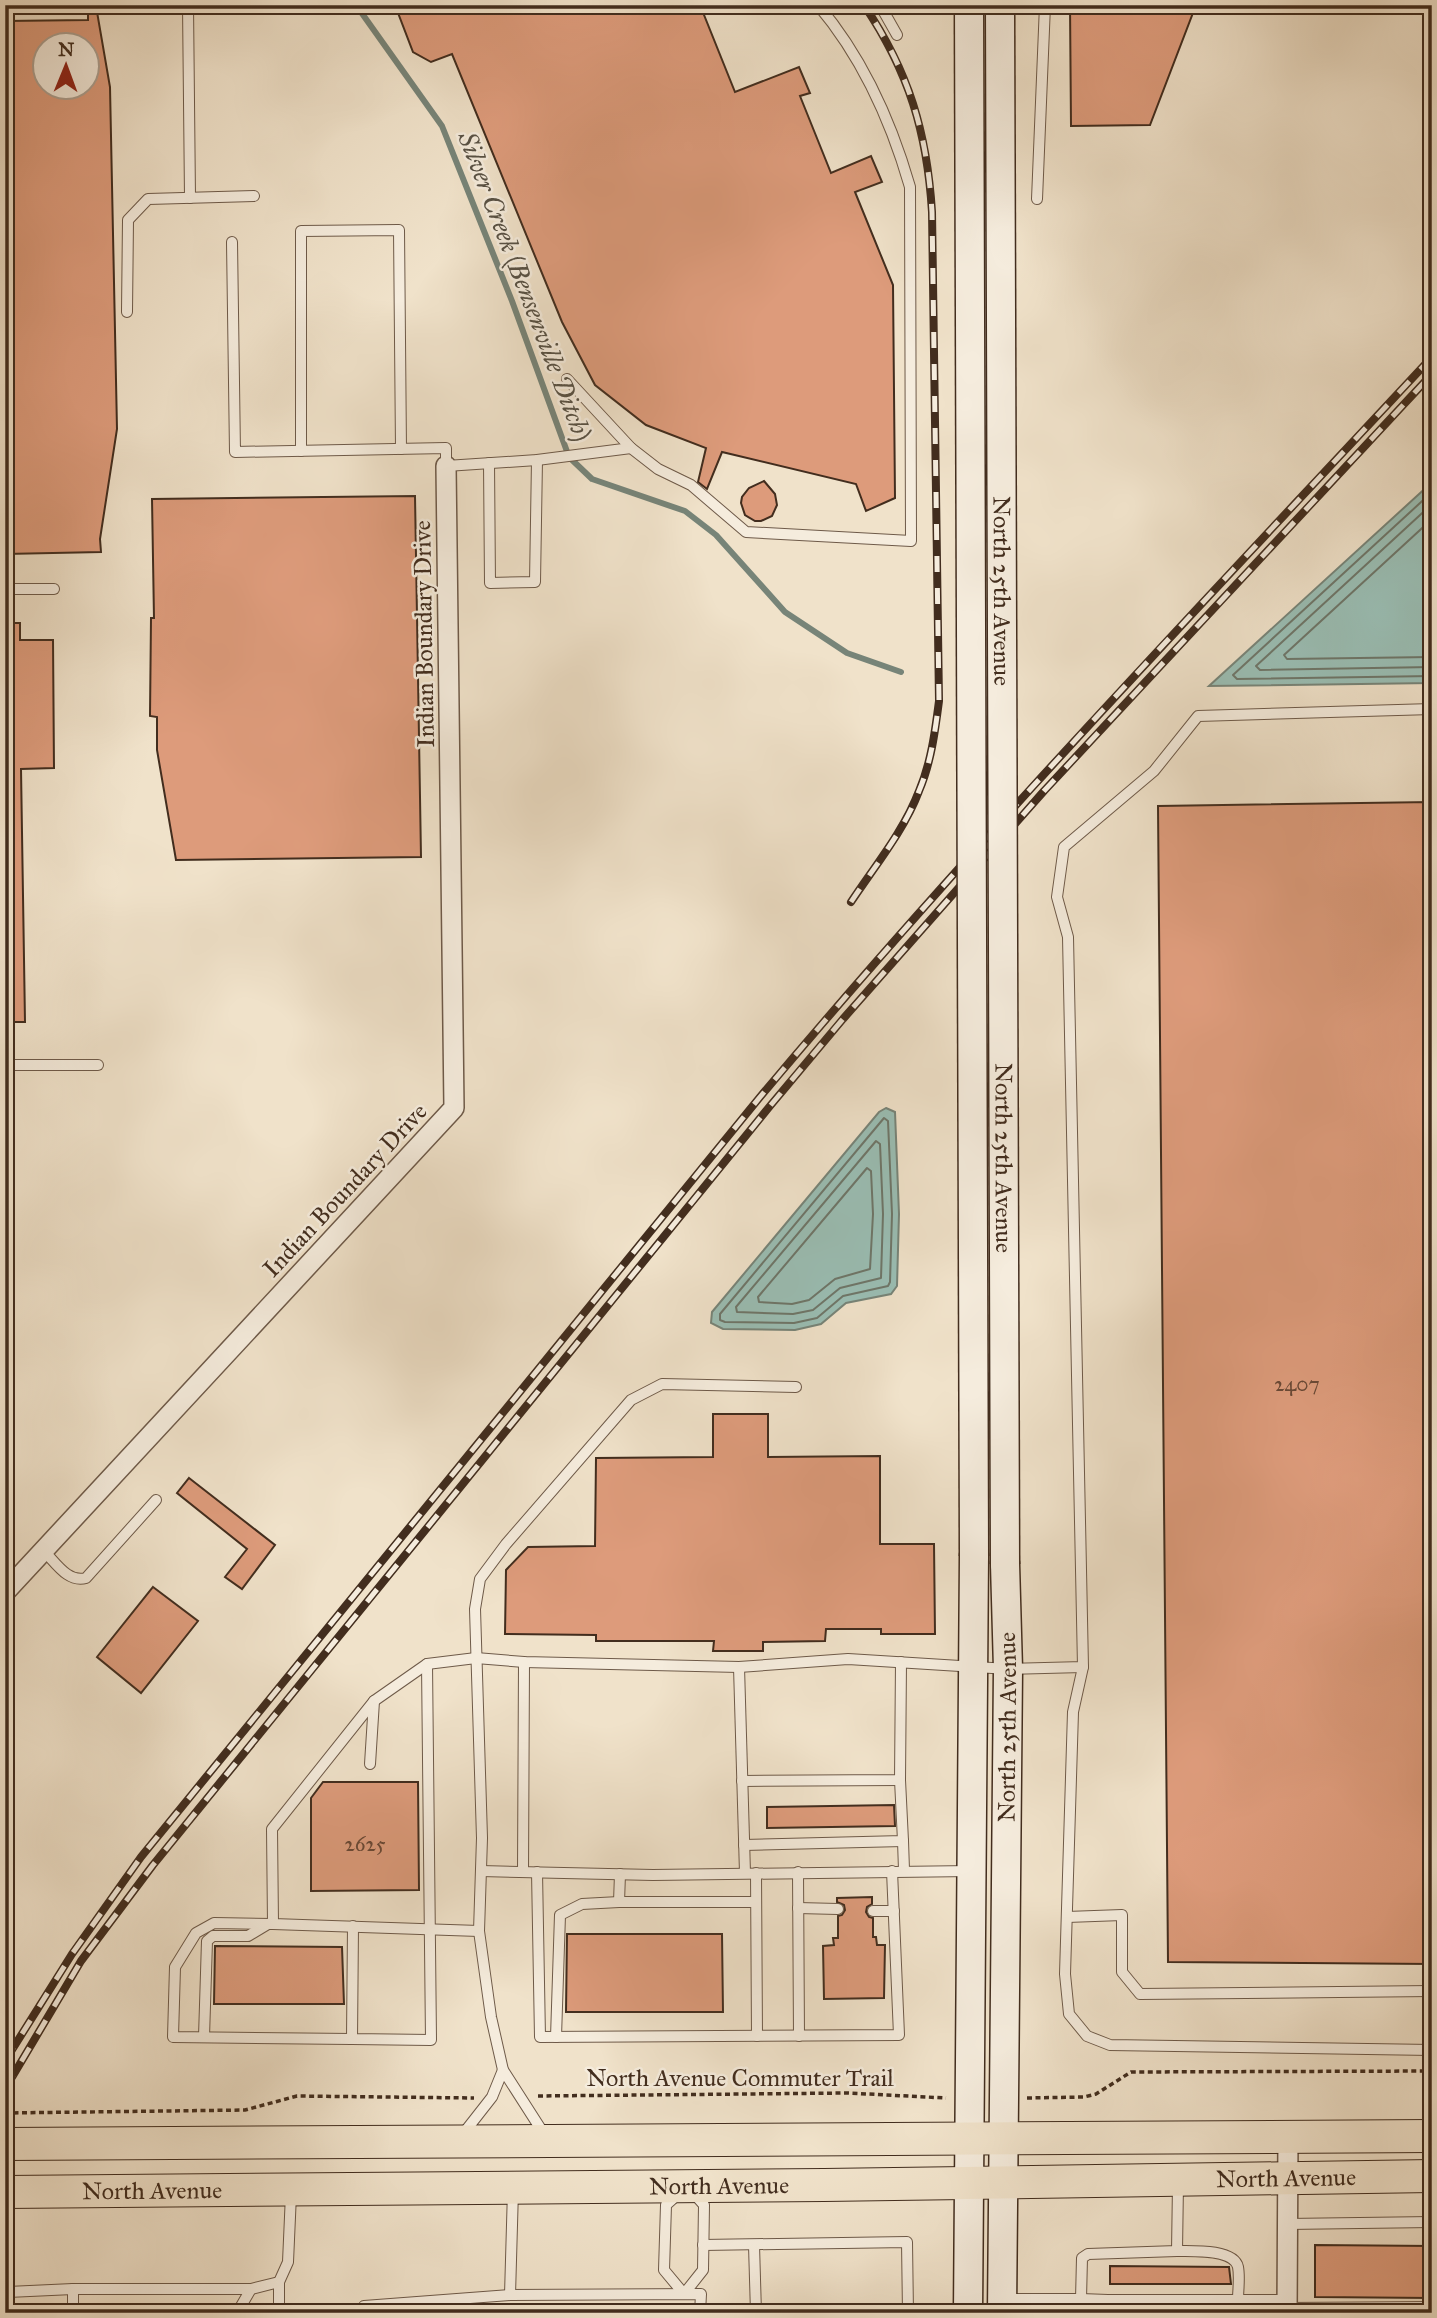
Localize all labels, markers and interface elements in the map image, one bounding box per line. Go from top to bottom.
north arrow [32,32,102,102]
text: N [58,38,75,61]
water label: Silver Creek (Bensenville Ditch) [451,126,599,445]
street label: North 25th Avenue [987,496,1017,686]
street label: Indian Boundary Drive [407,520,441,748]
street label: North 25th Avenue [988,1063,1019,1253]
street label: Indian Boundary Drive [257,1097,433,1283]
house number: 2407 [1274,1371,1320,1397]
street label: North 25th Avenue [992,1632,1023,1822]
house number: 2625 [344,1831,386,1857]
street label: North Avenue Commuter Trail [586,2063,894,2093]
street label: North Avenue [1216,2162,1356,2194]
street label: North Avenue [649,2170,789,2201]
street label: North Avenue [82,2175,222,2206]

